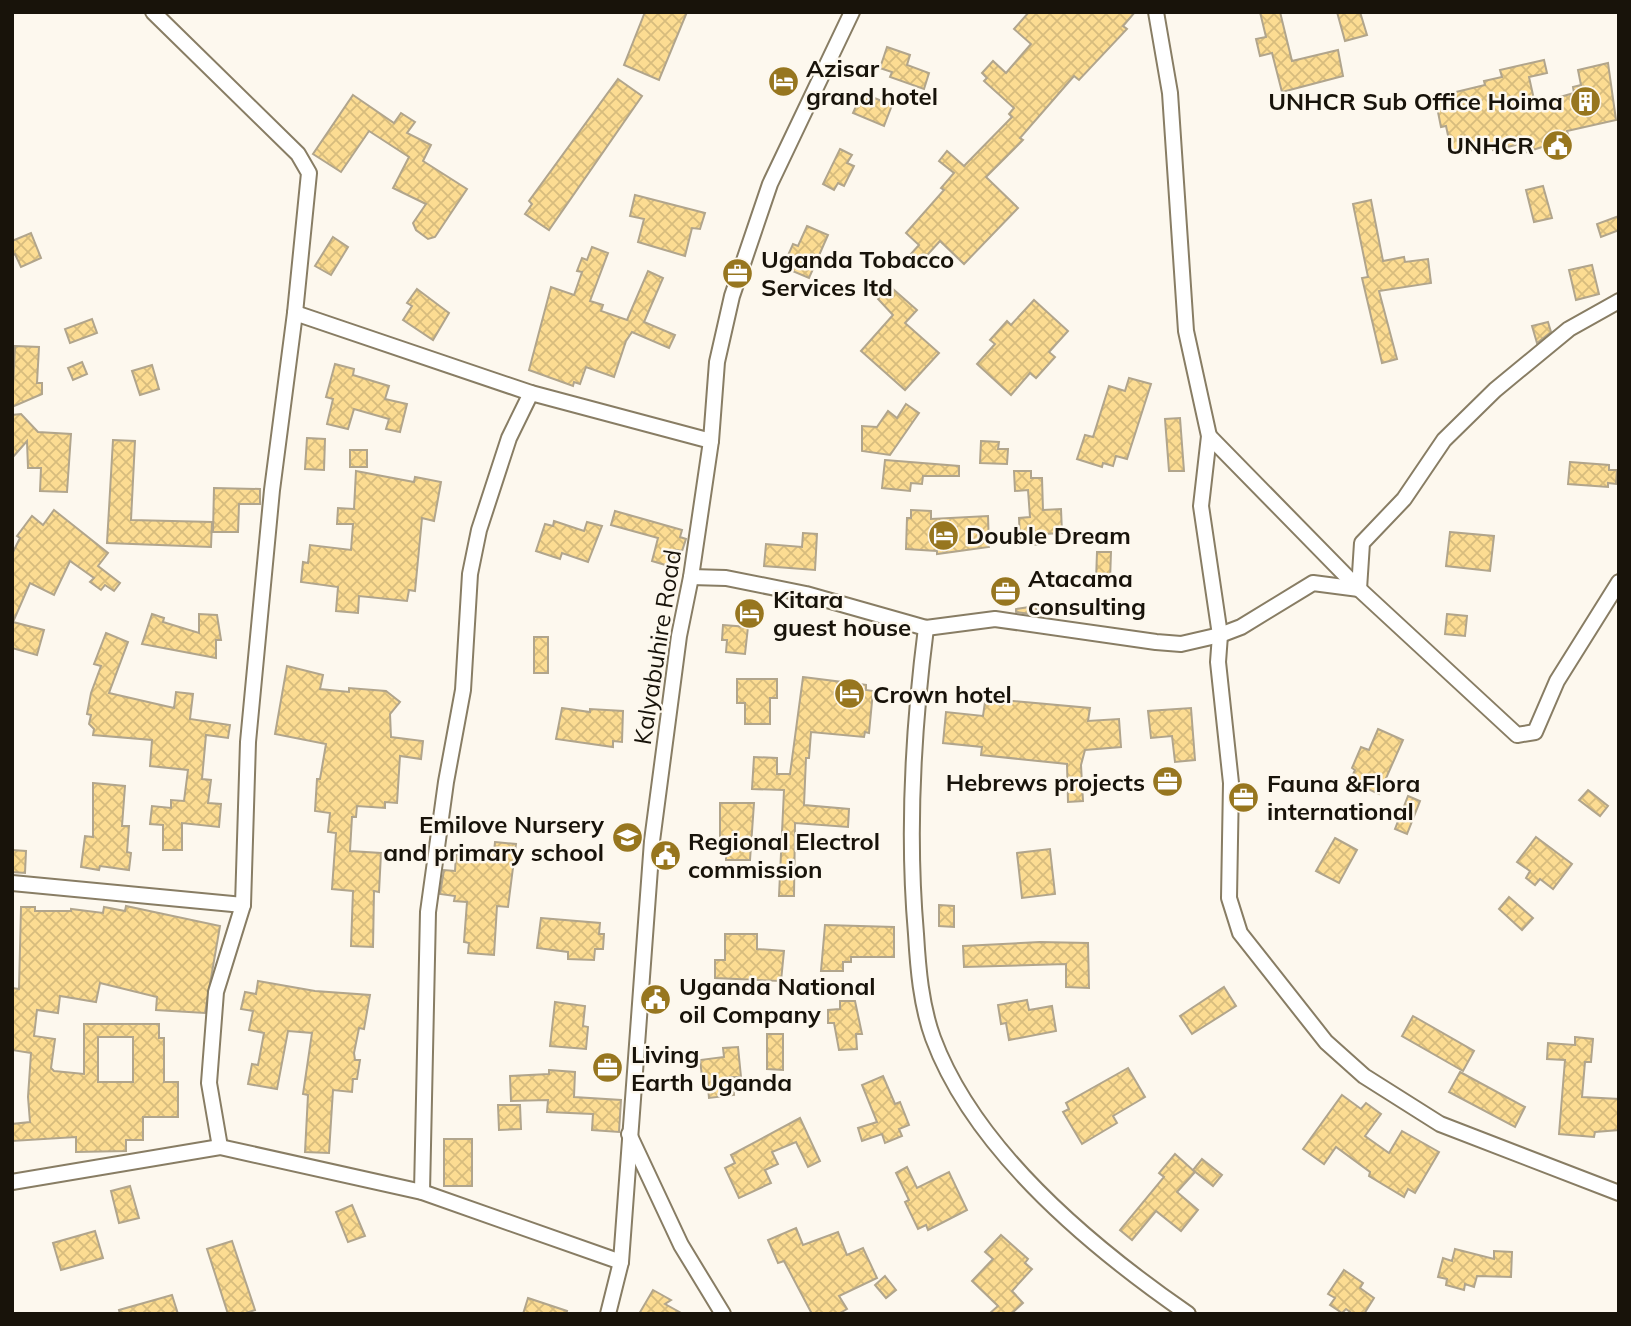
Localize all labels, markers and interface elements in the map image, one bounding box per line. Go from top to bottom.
place label: Azisar grand hotel [806,53,938,111]
hotel icon: Azisar grand hotel [766,65,800,99]
building icon: UNHCR Sub Office Hoima [1569,84,1603,118]
place label: UNHCR Sub Office Hoima [1268,86,1563,116]
public building icon: UNHCR [1540,128,1574,162]
place label: UNHCR [1446,130,1534,160]
place label: Uganda Tobacco Services ltd [761,244,954,302]
office icon: Uganda Tobacco Services ltd [721,256,755,290]
hotel icon: Double Dream [926,518,960,552]
place label: Double Dream [966,520,1131,550]
street label: Kalyabuhire Road [627,547,687,747]
place label: Atacama consulting [1028,563,1146,621]
office icon: Atacama consulting [988,575,1022,609]
place label: Kitara guest house [773,584,911,642]
hotel icon: Kitara guest house [733,596,767,630]
hotel icon: Crown hotel [833,677,867,711]
place label: Crown hotel [873,679,1012,709]
office icon: Hebrews projects [1151,765,1185,799]
place label: Hebrews projects [946,767,1145,797]
place label: Fauna &Flora international [1267,768,1420,826]
office icon: Fauna &Flora international [1227,780,1261,814]
place label: Emilove Nursery and primary school [383,809,605,867]
school or university icon: Emilove Nursery and primary school [610,821,644,855]
place label: Regional Electrol commission [688,826,880,884]
public building icon: Regional Electrol commission [648,838,682,872]
place label: Uganda National oil Company [679,971,876,1029]
public building icon: Uganda National oil Company [639,983,673,1017]
place label: Living Earth Uganda [631,1039,792,1097]
office icon: Living Earth Uganda [591,1051,625,1085]

